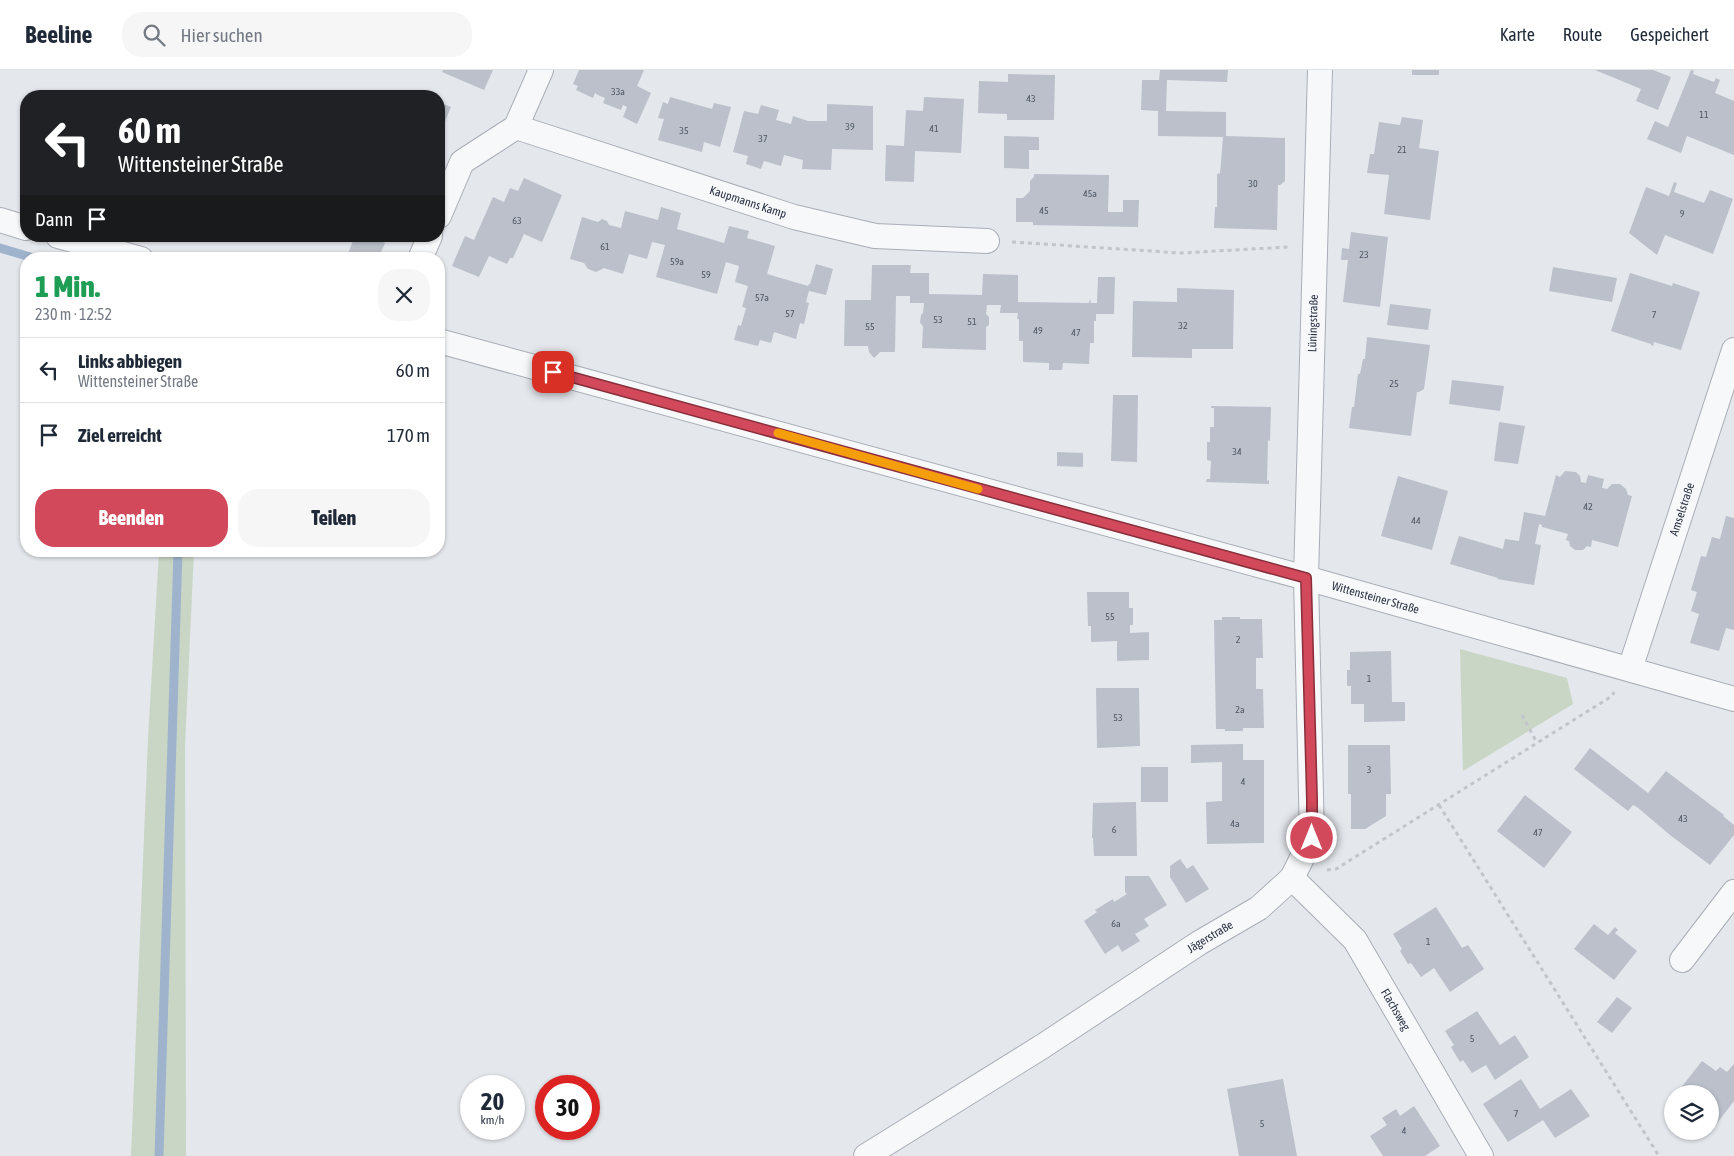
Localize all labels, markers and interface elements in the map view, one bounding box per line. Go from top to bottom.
search box [122,12,472,57]
text: Beeline [25,21,92,48]
icon: search [140,21,168,49]
text: Hier suchen [180,24,263,46]
text: Karte [1500,24,1535,45]
text: Route [1563,24,1602,45]
text: Gespeichert [1630,24,1709,45]
house number: 33a [611,86,625,97]
house number: 43 [1026,93,1036,104]
house number: 11 [1699,109,1709,120]
icon: left [35,110,100,175]
text: 60 m [118,110,181,150]
house number: 39 [845,121,855,132]
house number: 41 [929,123,939,134]
house number: 35 [679,125,689,136]
house number: 37 [758,133,768,144]
house number: 21 [1397,144,1407,155]
text: Wittensteiner Straße [118,151,283,177]
house number: 30 [1248,178,1258,189]
street label: Kaupmanns Kamp [708,183,789,221]
house number: 45a [1083,188,1097,199]
icon: arrive [83,205,111,233]
house number: 45 [1039,205,1049,216]
text: Dann [35,208,73,230]
house number: 9 [1680,208,1685,219]
house number: 63 [512,215,522,226]
house number: 61 [600,241,610,252]
house number: 23 [1359,249,1369,260]
house number: 59a [670,256,684,267]
text: 1 Min. [35,269,100,303]
button: close [378,269,430,321]
house number: 59 [701,269,711,280]
house number: 57a [755,292,769,303]
street label: Lüningstraße [1305,294,1321,352]
text: 230 m · 12:52 [35,305,112,323]
house number: 57 [785,308,795,319]
house number: 7 [1652,309,1657,320]
house number: 53 [933,314,943,325]
house number: 51 [967,316,977,327]
house number: 32 [1178,320,1188,331]
house number: 55 [865,321,875,332]
house number: 49 [1033,325,1043,336]
house number: 47 [1071,327,1081,338]
text: Links abbiegen [78,350,182,372]
pin [532,351,574,393]
icon: left [35,356,63,384]
icon: arrive [539,358,567,386]
text: 60 m [396,359,430,381]
text: Wittensteiner Straße [78,372,198,390]
house number: 25 [1389,378,1399,389]
icon: arrive [35,421,63,449]
text: Ziel erreicht [78,424,162,446]
text: 170 m [387,424,430,446]
house number: 34 [1232,446,1242,457]
street label: Amselstraße [1667,481,1697,538]
button: Beenden [35,489,228,547]
button: Teilen [238,489,430,547]
house number: 42 [1583,501,1593,512]
house number: 44 [1411,515,1421,526]
street label: Wittensteiner Straße [1330,579,1421,617]
house number: 55 [1105,611,1115,622]
house number: 2 [1236,634,1241,645]
house number: 1 [1367,673,1372,684]
house number: 2a [1235,704,1245,715]
house number: 53 [1113,712,1123,723]
house number: 3 [1367,764,1372,775]
house number: 4 [1241,776,1246,787]
position arrow [1285,811,1337,863]
house number: 43 [1678,813,1688,824]
house number: 4a [1230,818,1240,829]
house number: 6 [1112,824,1117,835]
house number: 47 [1533,827,1543,838]
house number: 6a [1111,918,1121,929]
street label: Jägerstraße [1184,918,1236,956]
house number: 1 [1426,936,1431,947]
street label: Flachsweg [1378,986,1414,1034]
house number: 5 [1470,1033,1475,1044]
speed limit sign: 30 [535,1075,600,1140]
map controls [1664,1085,1719,1140]
button: layers [1664,1085,1719,1140]
text: 20 [481,1087,504,1115]
house number: 7 [1514,1108,1519,1119]
text: km/h [481,1113,504,1127]
house number: 5 [1260,1118,1265,1129]
house number: 4 [1402,1125,1407,1136]

